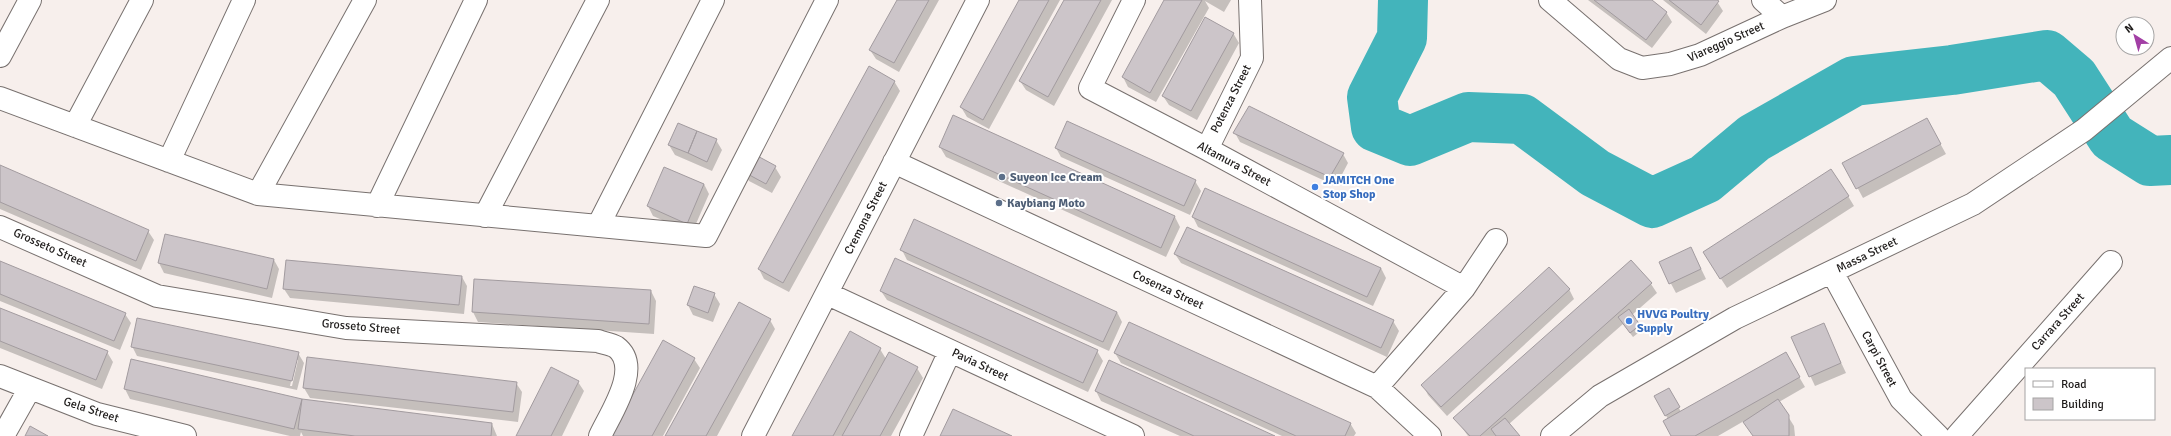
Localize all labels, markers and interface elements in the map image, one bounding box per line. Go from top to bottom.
north arrow [2115,16,2155,56]
street label: Viareggio Street [1685,18,1767,66]
text: N [2122,21,2136,36]
street label: Potenza Street [1207,62,1255,136]
street label: Altamura Street [1195,138,1273,190]
place label: Suyeon Ice Cream [1010,170,1103,185]
marker: Suyeon Ice Cream [997,172,1007,182]
place label: JAMITCH One Stop Shop [1323,173,1395,202]
street label: Cremona Street [841,179,891,257]
marker: JAMITCH One Stop Shop [1310,182,1320,192]
place label: Kaybiang Moto [1007,196,1085,211]
marker: Kaybiang Moto [994,198,1004,208]
street label: Grosseto Street [11,225,89,271]
street label: Massa Street [1834,234,1900,276]
street label: Cosenza Street [1130,267,1206,313]
street label: Carrara Street [2028,290,2088,354]
place label: HVVG Poultry Supply [1637,307,1709,336]
street label: Grosseto Street [321,316,401,338]
marker: HVVG Poultry Supply [1624,316,1634,326]
street label: Carpi Street [1858,328,1900,390]
street label: Pavia Street [949,345,1011,385]
legend [2025,368,2155,420]
text: Road [2061,377,2087,392]
street label: Gela Street [61,394,121,426]
text: Building [2061,397,2104,412]

